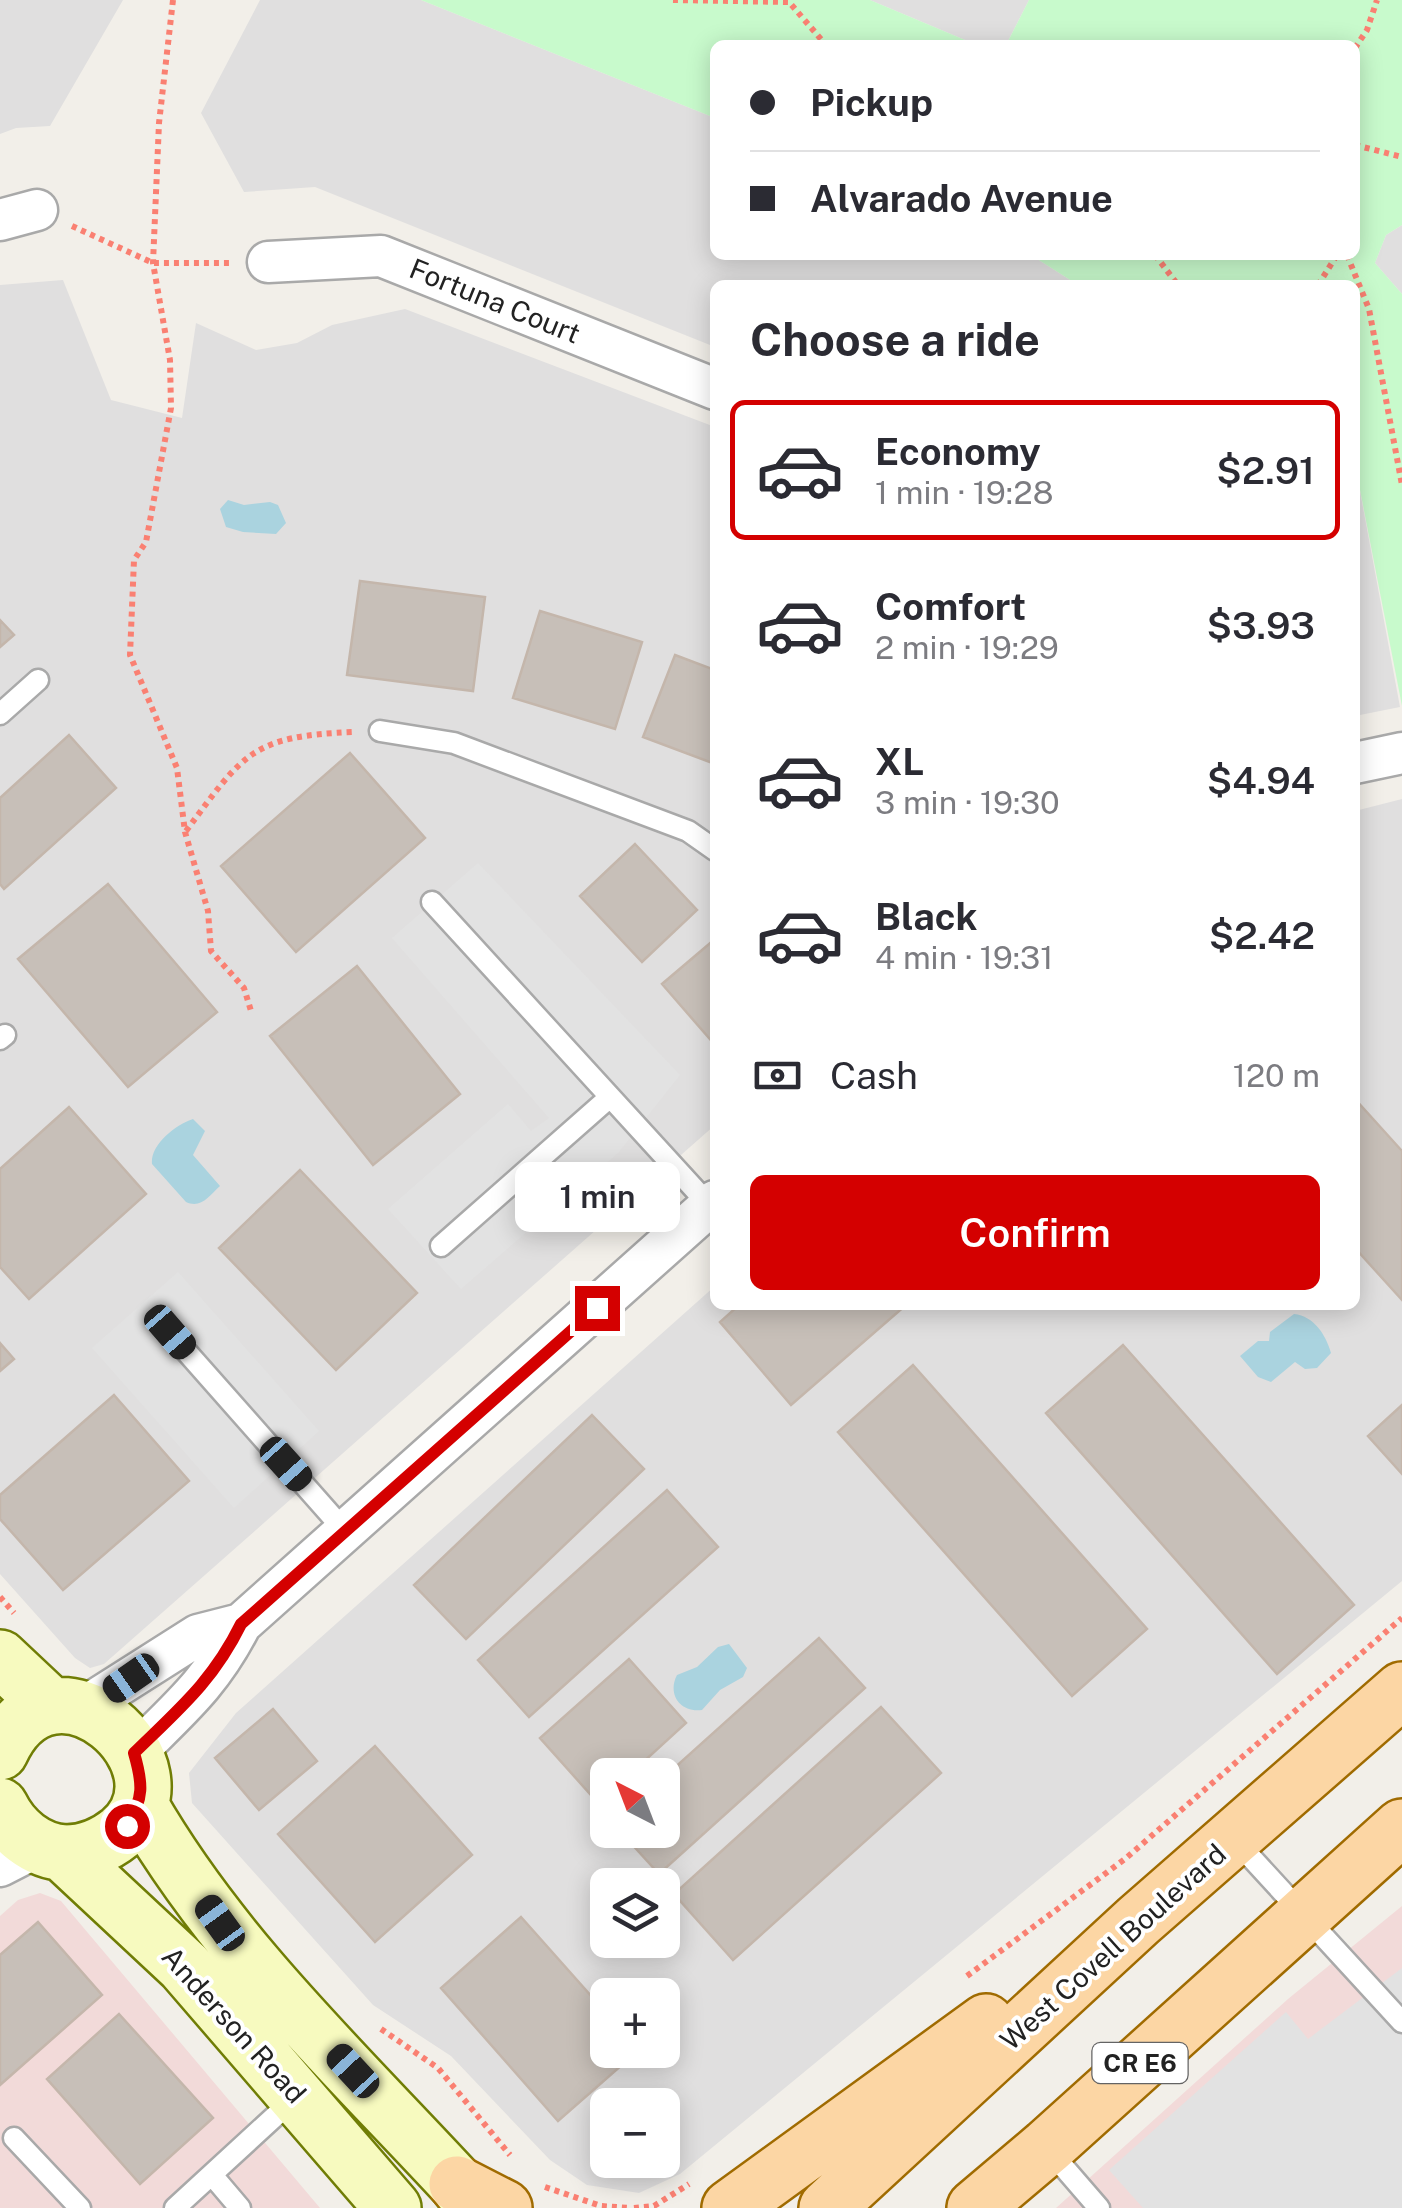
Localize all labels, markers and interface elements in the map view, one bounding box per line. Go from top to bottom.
text: Pickup [810,80,933,125]
text: Alvarado Avenue [810,176,1113,221]
street label: Fortuna Court [405,251,585,350]
text: Choose a ride [750,313,1040,366]
icon: car [755,425,845,515]
text: Economy [875,429,1041,474]
text: $2.91 [1216,448,1315,493]
text: 1 min · 19:28 [875,474,1053,511]
icon: car [755,580,845,670]
text: Comfort [875,584,1026,629]
text: $3.93 [1206,603,1315,648]
text: 2 min · 19:29 [875,629,1059,666]
icon: car [755,735,845,825]
text: XL [875,739,924,784]
text: $4.94 [1207,758,1315,803]
text: 3 min · 19:30 [875,784,1060,821]
icon: car [755,890,845,980]
text: Black [875,894,978,939]
text: $2.42 [1209,913,1315,958]
text: 4 min · 19:31 [875,939,1053,976]
icon: cash [750,1048,805,1103]
text: Cash [830,1053,918,1098]
text: 120 m [1233,1057,1320,1094]
callout: 1 min [514,1163,680,1233]
button: Confirm [750,1175,1320,1290]
text: 1 min [559,1178,636,1215]
route end [575,1286,620,1331]
car [139,1300,201,1364]
car [255,1432,317,1496]
car [98,1649,164,1707]
north arrow [590,1758,680,1848]
map controls [590,1758,680,2178]
route start [105,1804,150,1849]
street label: West Covell Boulevard [993,1837,1232,2056]
button: layers [590,1868,680,1958]
car [190,1890,250,1956]
street label: Anderson Road [156,1940,313,2110]
button: + [590,1978,680,2068]
car [322,2039,384,2103]
road number: CR E6 [1092,2043,1188,2083]
button: − [590,2088,680,2178]

